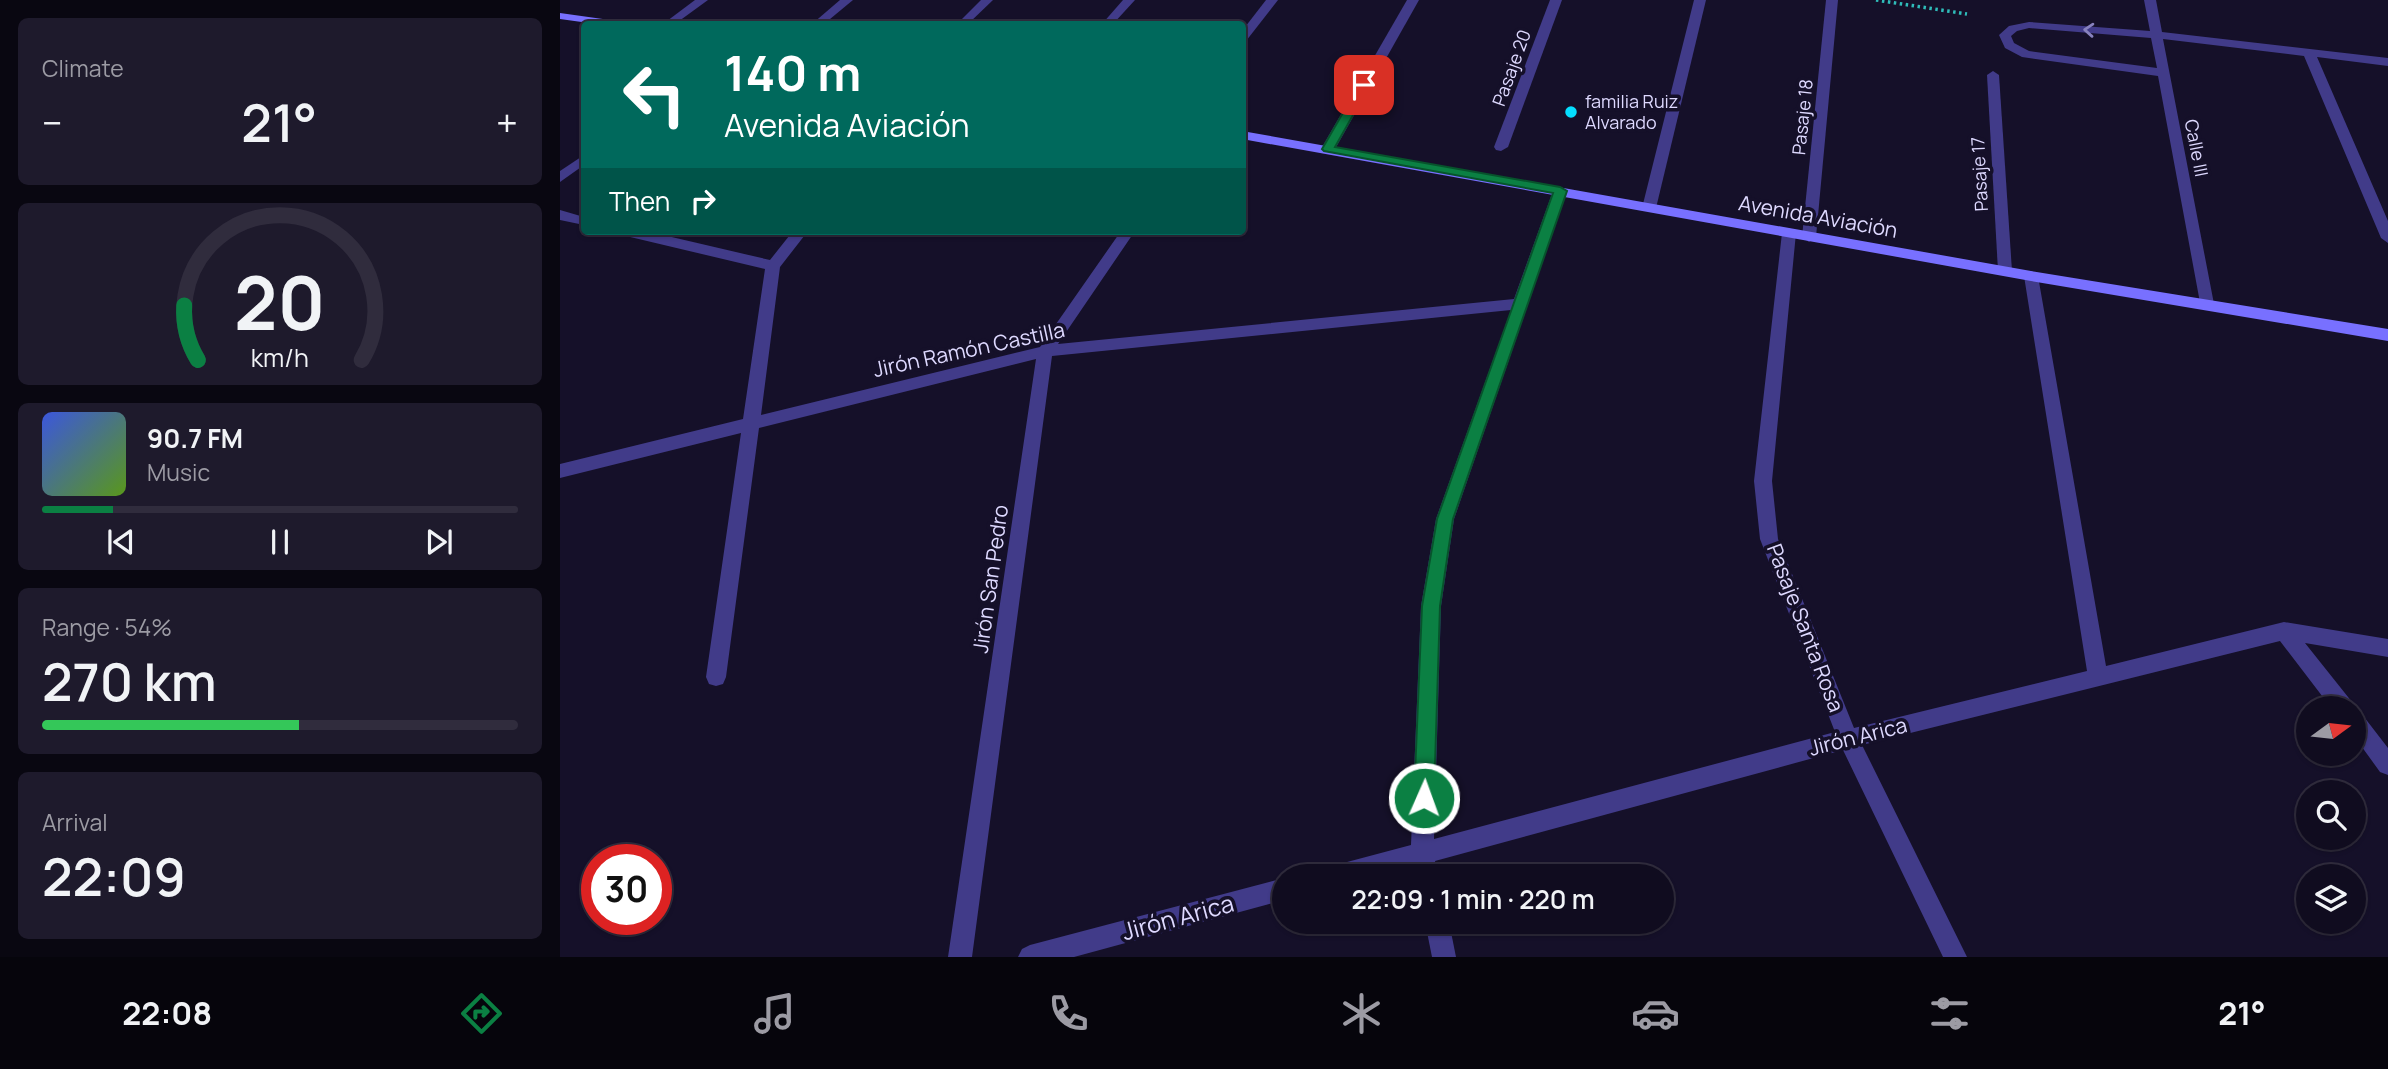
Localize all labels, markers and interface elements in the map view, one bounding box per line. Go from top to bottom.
one-way arrow [2084,23,2095,38]
street label: Pasaje 20 [1486,26,1536,109]
text: 140 m [724,39,861,106]
icon: left [609,49,700,140]
text: Climate [42,52,124,84]
pin [1334,55,1394,115]
icon: arrive [1345,66,1383,104]
street label: Pasaje 18 [1786,78,1818,156]
text: 21° [241,87,317,158]
place label: familia Ruiz Alvarado [1585,89,1678,134]
text: − [42,96,63,148]
text: + [496,96,518,148]
text: Avenida Aviación [724,103,970,147]
marker: familia Ruiz Alvarado [1563,104,1579,120]
street label: Calle III [2180,117,2214,179]
street label: Pasaje 17 [1965,136,1993,212]
icon: right [684,182,722,220]
text: Then [609,183,670,219]
street label: Avenida Aviación [1736,188,1900,244]
text: 20 [234,252,326,352]
street label: Jirón Ramón Castilla [870,315,1067,383]
text: km/h [251,340,309,375]
text: 90.7 FM [147,420,243,456]
text: Music [147,456,210,488]
street label: Jirón San Pedro [966,503,1014,655]
icon: previous [102,523,140,561]
icon: pause [261,523,299,561]
icon: next [420,523,458,561]
street label: Pasaje Santa Rosa [1761,540,1851,716]
text: Range · 54% [42,611,172,643]
text: 270 km [42,646,217,717]
north arrow [2296,696,2366,766]
map controls [2296,696,2366,934]
street label: Jirón Arica [1806,710,1910,762]
position arrow [1387,761,1461,835]
button: search [2296,780,2366,850]
text: Arrival [42,806,108,838]
text: 22:09 [42,841,186,912]
speed limit sign: 30 [581,844,672,935]
button: layers [2296,864,2366,934]
text: 22:09 · 1 min · 220 m [1351,881,1595,917]
street label: Jirón Arica [1118,886,1237,947]
icon: directions [457,989,506,1038]
icon: music [750,989,799,1038]
icon: phone [1044,989,1093,1038]
icon: climate [1337,989,1386,1038]
icon: car [1631,989,1680,1038]
icon: filters [1925,989,1974,1038]
text: 22:08 [122,991,212,1035]
text: 21° [2218,991,2266,1035]

